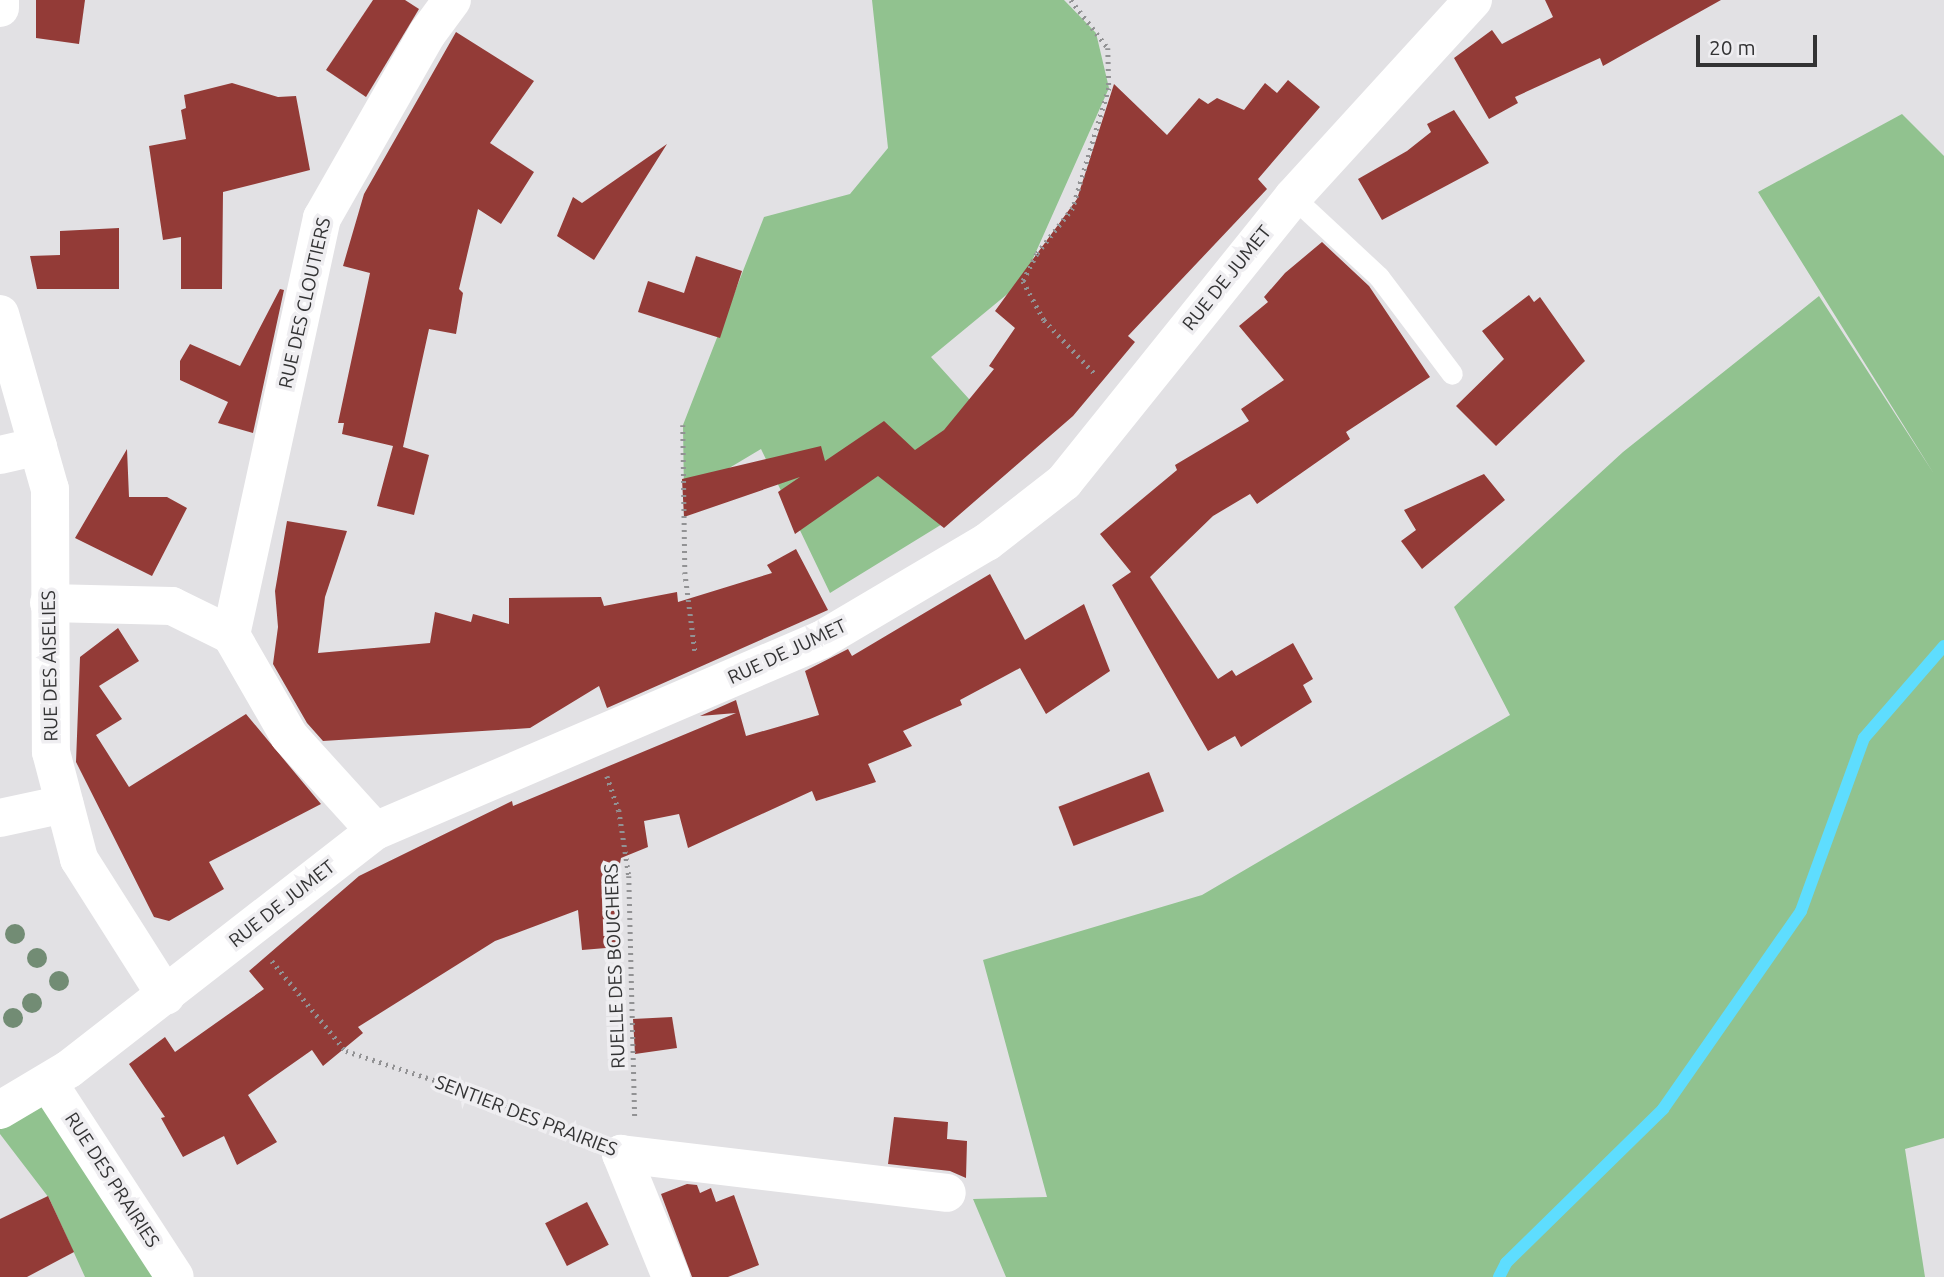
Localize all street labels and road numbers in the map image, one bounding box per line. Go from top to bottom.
street label: RUE DES CLOUTIERS [274,215,336,391]
street label: RUE DE JUMET [1178,221,1276,335]
street label: RUE DES AISELIES [37,590,63,742]
street label: RUE DE JUMET [724,615,850,689]
street label: RUE DE JUMET [224,856,340,952]
street label: RUELLE DES BOUCHERS [600,863,630,1069]
street label: SENTIER DES PRAIRIES [432,1071,620,1161]
street label: RUE DES PRAIRIES [60,1108,164,1252]

